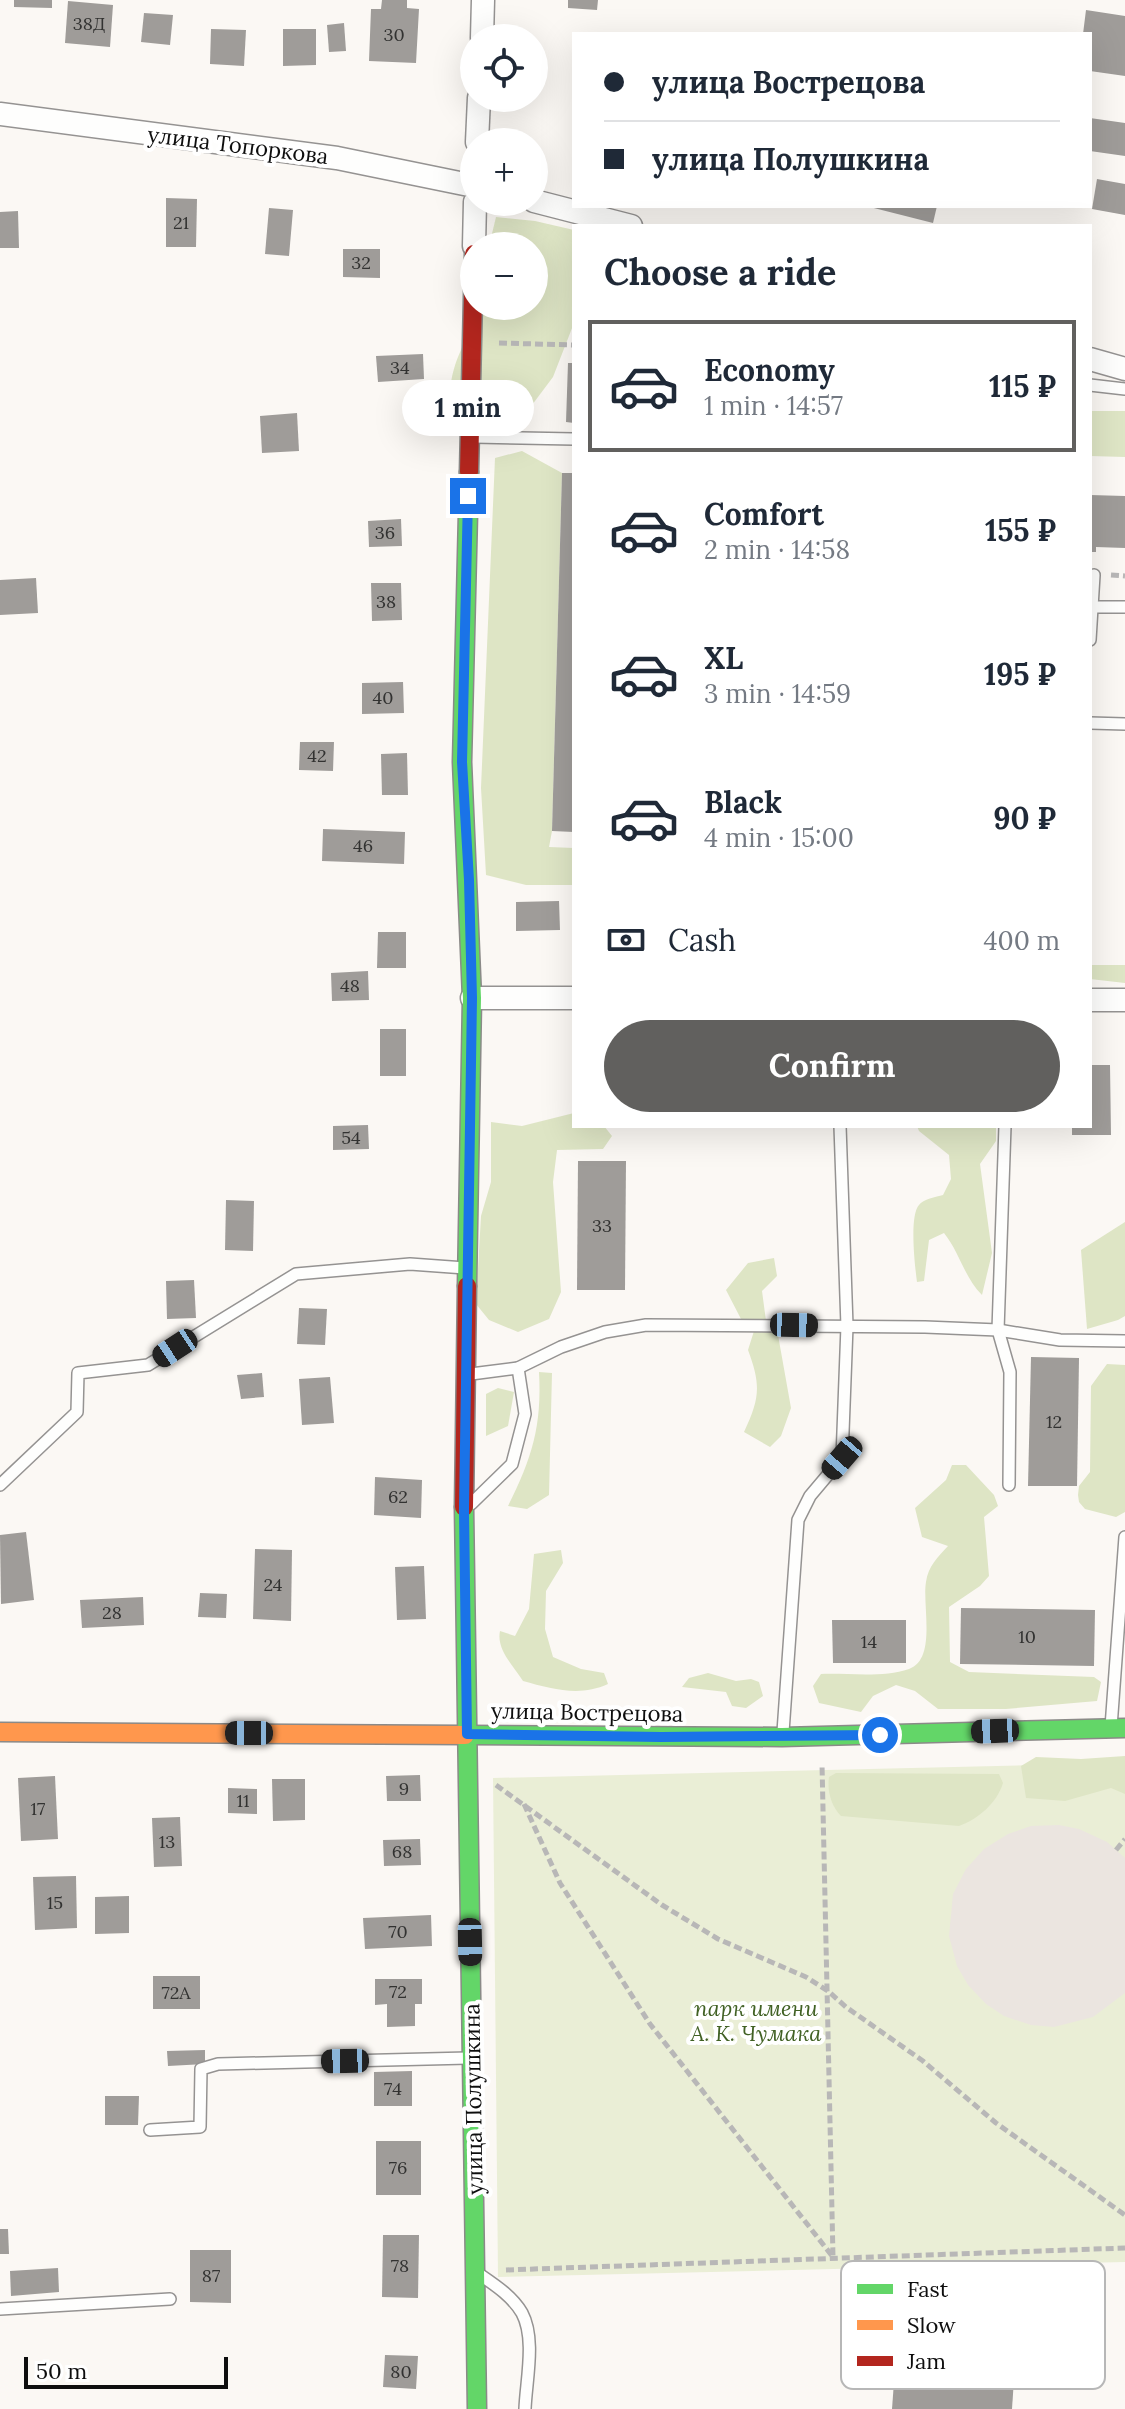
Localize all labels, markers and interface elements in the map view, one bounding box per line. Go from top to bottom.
house number: 38Д [73,12,105,35]
house number: 30 [383,23,405,46]
map controls [460,24,548,320]
button: locate [460,24,548,112]
text: улица Вострецова [652,63,925,101]
street label: улица Топоркова [146,120,330,170]
button: + [460,128,548,216]
text: улица Полушкина [652,140,929,178]
house number: 21 [173,211,189,234]
button: − [460,232,548,320]
text: Choose a ride [604,249,836,295]
house number: 32 [351,251,371,274]
icon: car [608,350,680,422]
text: Economy [704,351,835,389]
house number: 34 [390,356,410,379]
text: 115 ₽ [989,367,1056,405]
callout: 1 min [402,380,534,436]
text: 1 min · 14:57 [704,389,843,422]
text: 1 min [435,391,501,424]
route end [450,478,486,514]
icon: car [608,494,680,566]
text: Comfort [704,495,824,533]
text: 155 ₽ [985,511,1056,549]
house number: 36 [375,521,395,544]
text: 2 min · 14:58 [704,533,850,566]
house number: 38 [376,590,396,613]
icon: car [608,638,680,710]
text: XL [704,639,743,677]
text: 195 ₽ [984,655,1056,693]
text: 3 min · 14:59 [704,677,851,710]
house number: 40 [373,686,393,709]
house number: 42 [307,744,327,767]
icon: car [608,782,680,854]
text: Black [704,783,782,821]
text: 90 ₽ [993,799,1056,837]
text: 4 min · 15:00 [704,821,854,854]
house number: 46 [353,834,373,857]
icon: cash [604,918,648,962]
text: Cash [668,921,736,959]
text: 400 m [984,924,1060,957]
house number: 48 [340,974,360,997]
button: Confirm [604,1020,1060,1112]
house number: 54 [341,1126,361,1149]
house number: 33 [592,1214,612,1237]
car [770,1313,818,1337]
car [148,1325,202,1371]
house number: 12 [1046,1410,1062,1433]
car [817,1432,867,1484]
house number: 62 [388,1485,408,1508]
house number: 24 [263,1573,283,1596]
house number: 28 [102,1601,122,1624]
house number: 10 [1018,1625,1036,1648]
house number: 14 [861,1630,877,1653]
street label: улица Вострецова [491,1696,683,1728]
route start [862,1717,898,1753]
car [971,1718,1019,1744]
car [225,1721,273,1745]
house number: 9 [399,1777,409,1800]
house number: 11 [236,1789,250,1812]
house number: 17 [31,1797,45,1820]
house number: 13 [159,1830,175,1853]
house number: 68 [392,1840,412,1863]
house number: 15 [47,1891,63,1914]
car [458,1918,482,1966]
house number: 70 [388,1920,408,1943]
house number: 72 [389,1980,407,2003]
house number: 72А [161,1981,191,2004]
park label: парк имени А. К. Чумака [690,1994,822,2047]
street label: улица Полушкина [457,2003,489,2195]
car [321,2049,369,2073]
house number: 74 [384,2077,402,2100]
house number: 76 [389,2156,407,2179]
house number: 78 [391,2254,409,2277]
legend [841,2261,1105,2389]
house number: 87 [202,2264,220,2287]
text: Fast [907,2275,949,2303]
text: Slow [907,2311,956,2339]
text: Jam [906,2347,946,2375]
scale bar [24,2353,228,2389]
text: 50 m [36,2357,87,2385]
house number: 80 [390,2360,412,2383]

